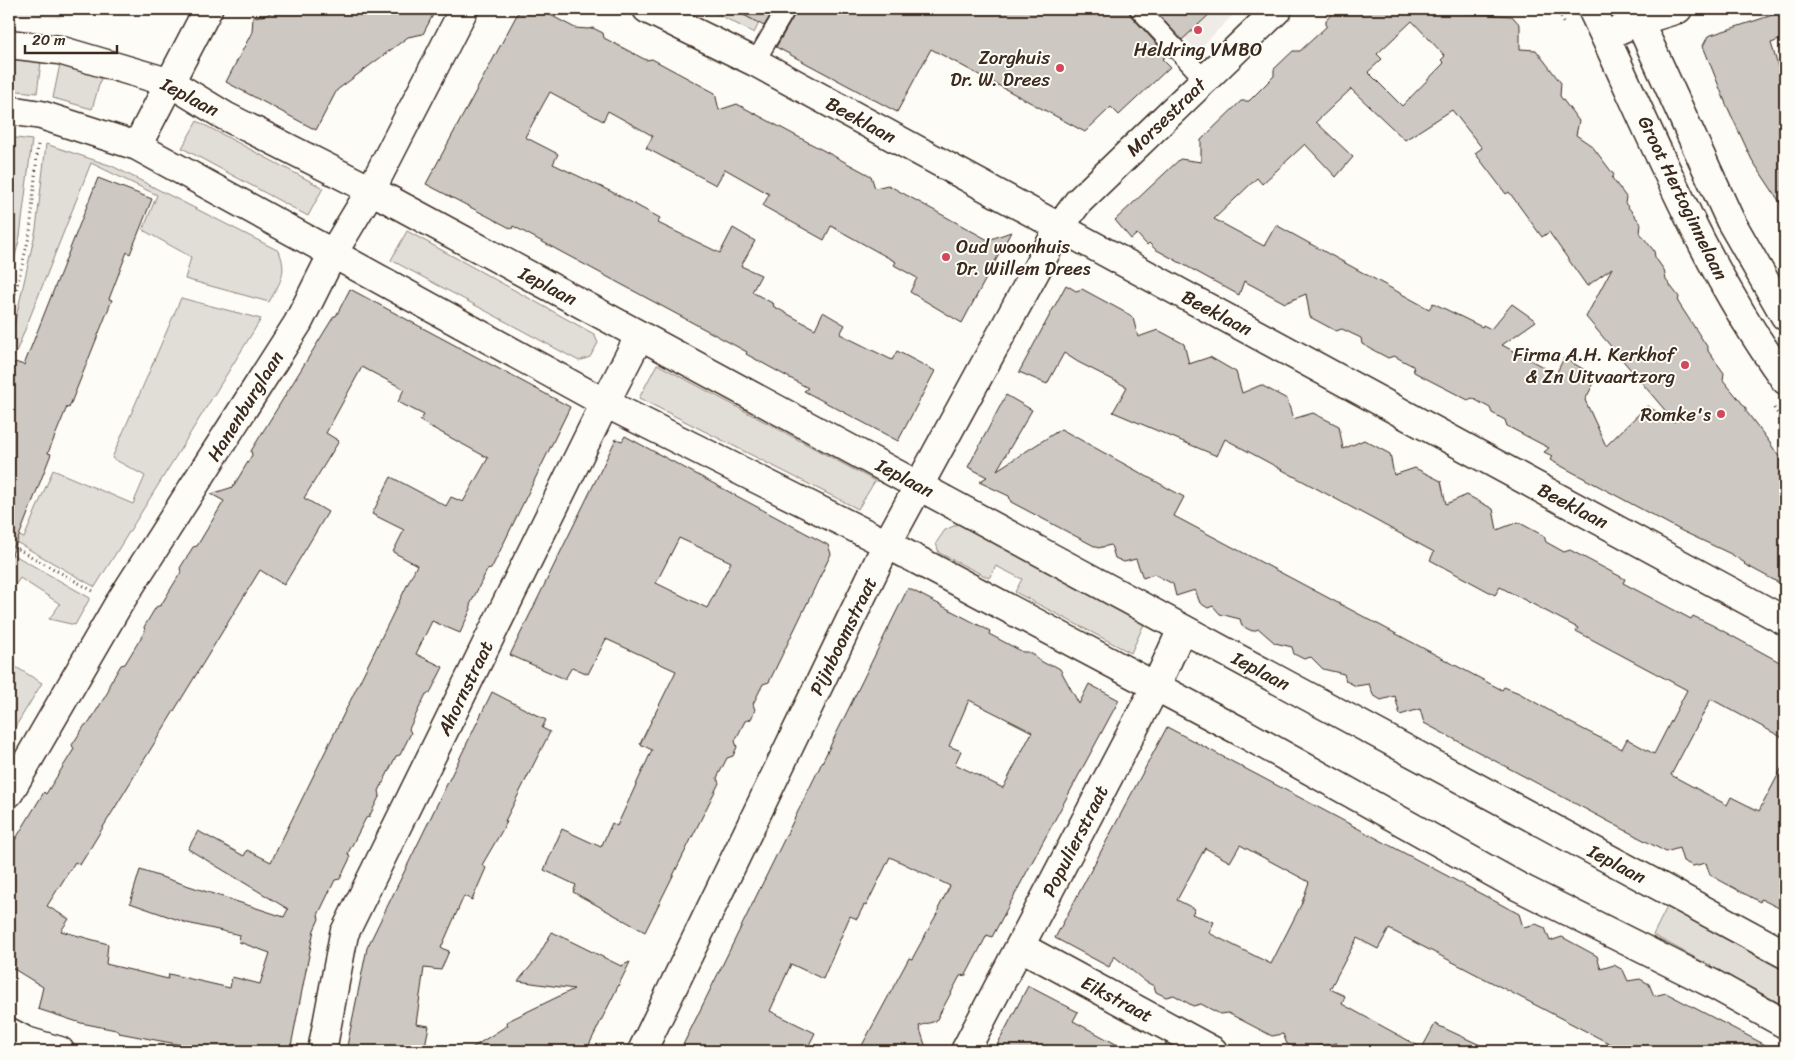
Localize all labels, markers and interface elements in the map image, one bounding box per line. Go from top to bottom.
scale bar [25,22,118,54]
marker: Heldring VMBO [1192,24,1204,36]
text: 20 m [32,27,66,53]
place label: Heldring VMBO [1134,33,1262,66]
place label: Zorghuis Dr. W. Drees [950,41,1050,96]
marker: Zorghuis Dr. W. Drees [1054,62,1066,74]
street label: Ieplaan [154,67,225,126]
street label: Morsestraat [1118,69,1215,164]
street label: Beeklaan [820,87,902,153]
street label: Groot Hertoginnelaan [1629,110,1737,286]
place label: Oud woonhuis Dr. Willem Drees [956,230,1091,285]
marker: Oud woonhuis Dr. Willem Drees [940,251,952,263]
street label: Ieplaan [512,256,583,315]
street label: Beeklaan [1176,280,1258,346]
place label: Firma A.H. Kerkhof & Zn Uitvaartzorg [1513,338,1678,393]
street label: Hanenburglaan [198,344,292,468]
marker: Firma A.H. Kerkhof & Zn Uitvaartzorg [1679,359,1691,371]
place label: Romke's [1640,398,1711,431]
marker: Romke's [1715,408,1727,420]
street label: Ieplaan [869,448,940,507]
street label: Beeklaan [1532,473,1614,539]
street label: Pijnboomstraat [800,571,886,701]
street label: Ahornstraat [427,635,502,742]
street label: Ieplaan [1225,641,1296,700]
street label: Populierstraat [1033,779,1117,903]
street label: Ieplaan [1581,834,1652,893]
street label: Eikstraat [1075,966,1159,1032]

